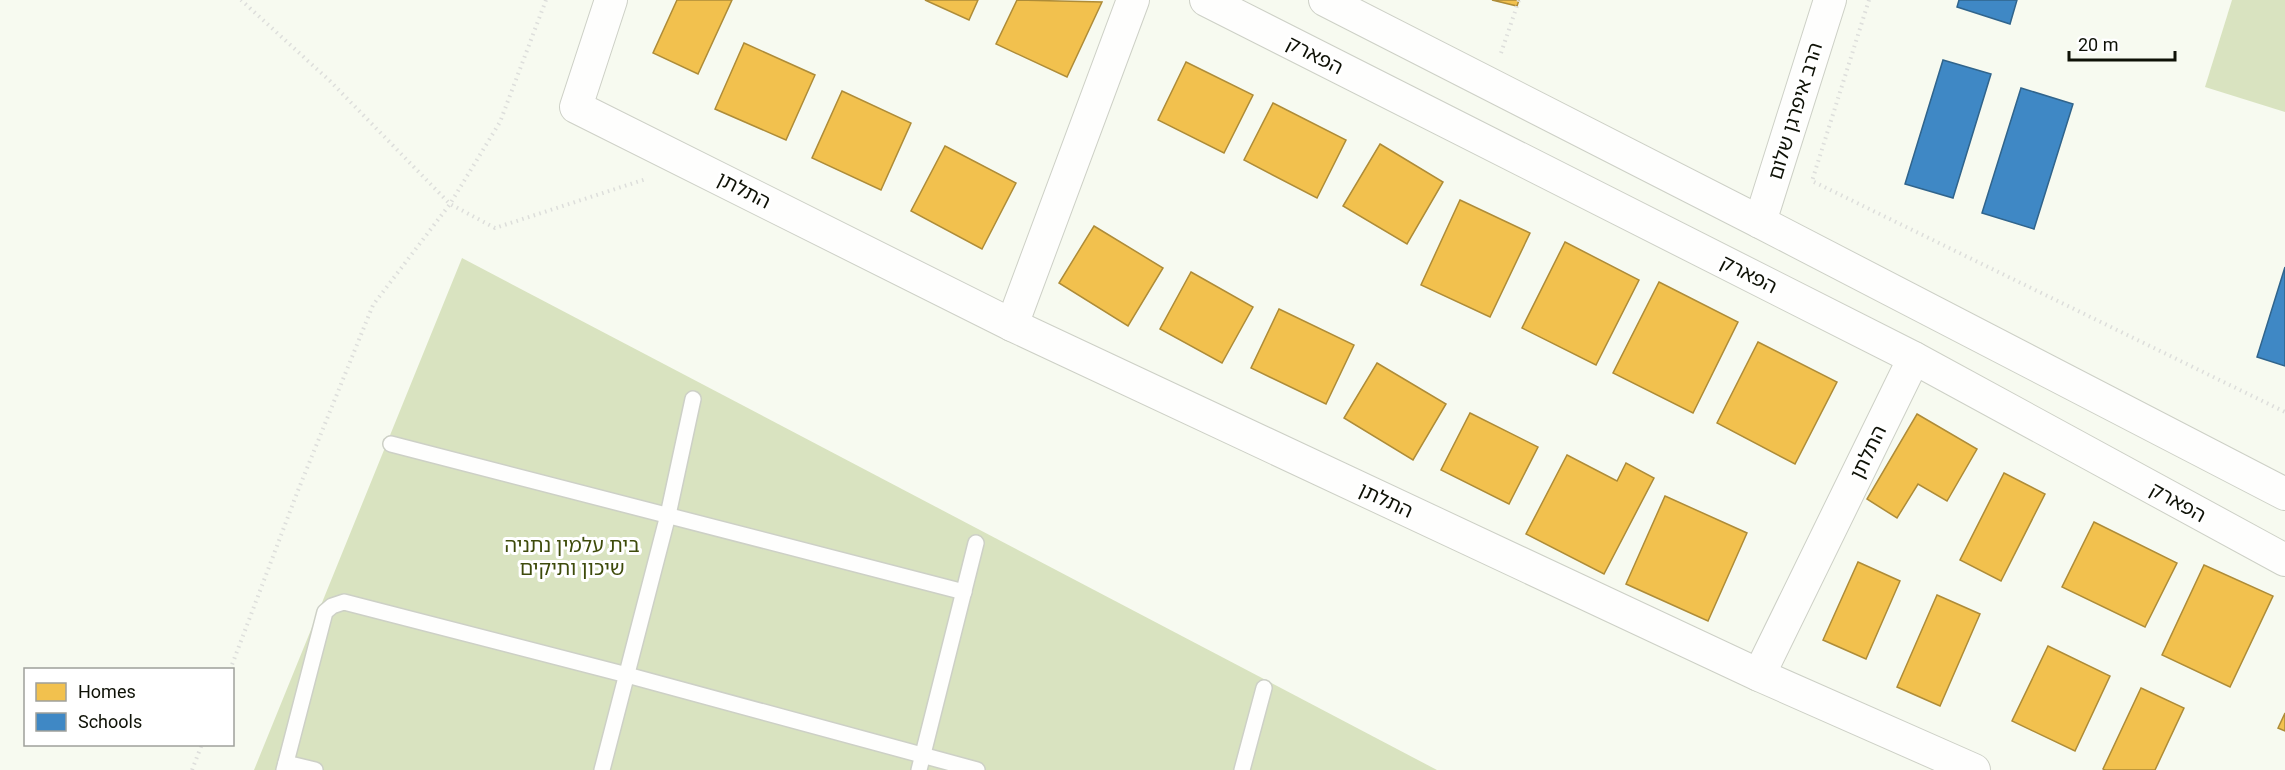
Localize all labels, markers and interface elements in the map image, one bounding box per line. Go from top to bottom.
scale bar [2069,24,2176,62]
street label: הפארק [1283,31,1347,79]
text: 20 m [2078,34,2118,55]
street label: הרב איפרגן שלום [1763,39,1827,183]
street label: התלתן [713,166,775,214]
street label: הפארק [1717,250,1781,298]
street label: התלתן [1845,421,1891,483]
street label: התלתן [1355,477,1417,523]
street label: הפארק [2146,477,2210,527]
park label: בית עלמין נתניה שיכון ותיקים [504,533,640,580]
legend [24,668,234,746]
text: Homes [78,681,136,702]
text: Schools [78,711,142,732]

